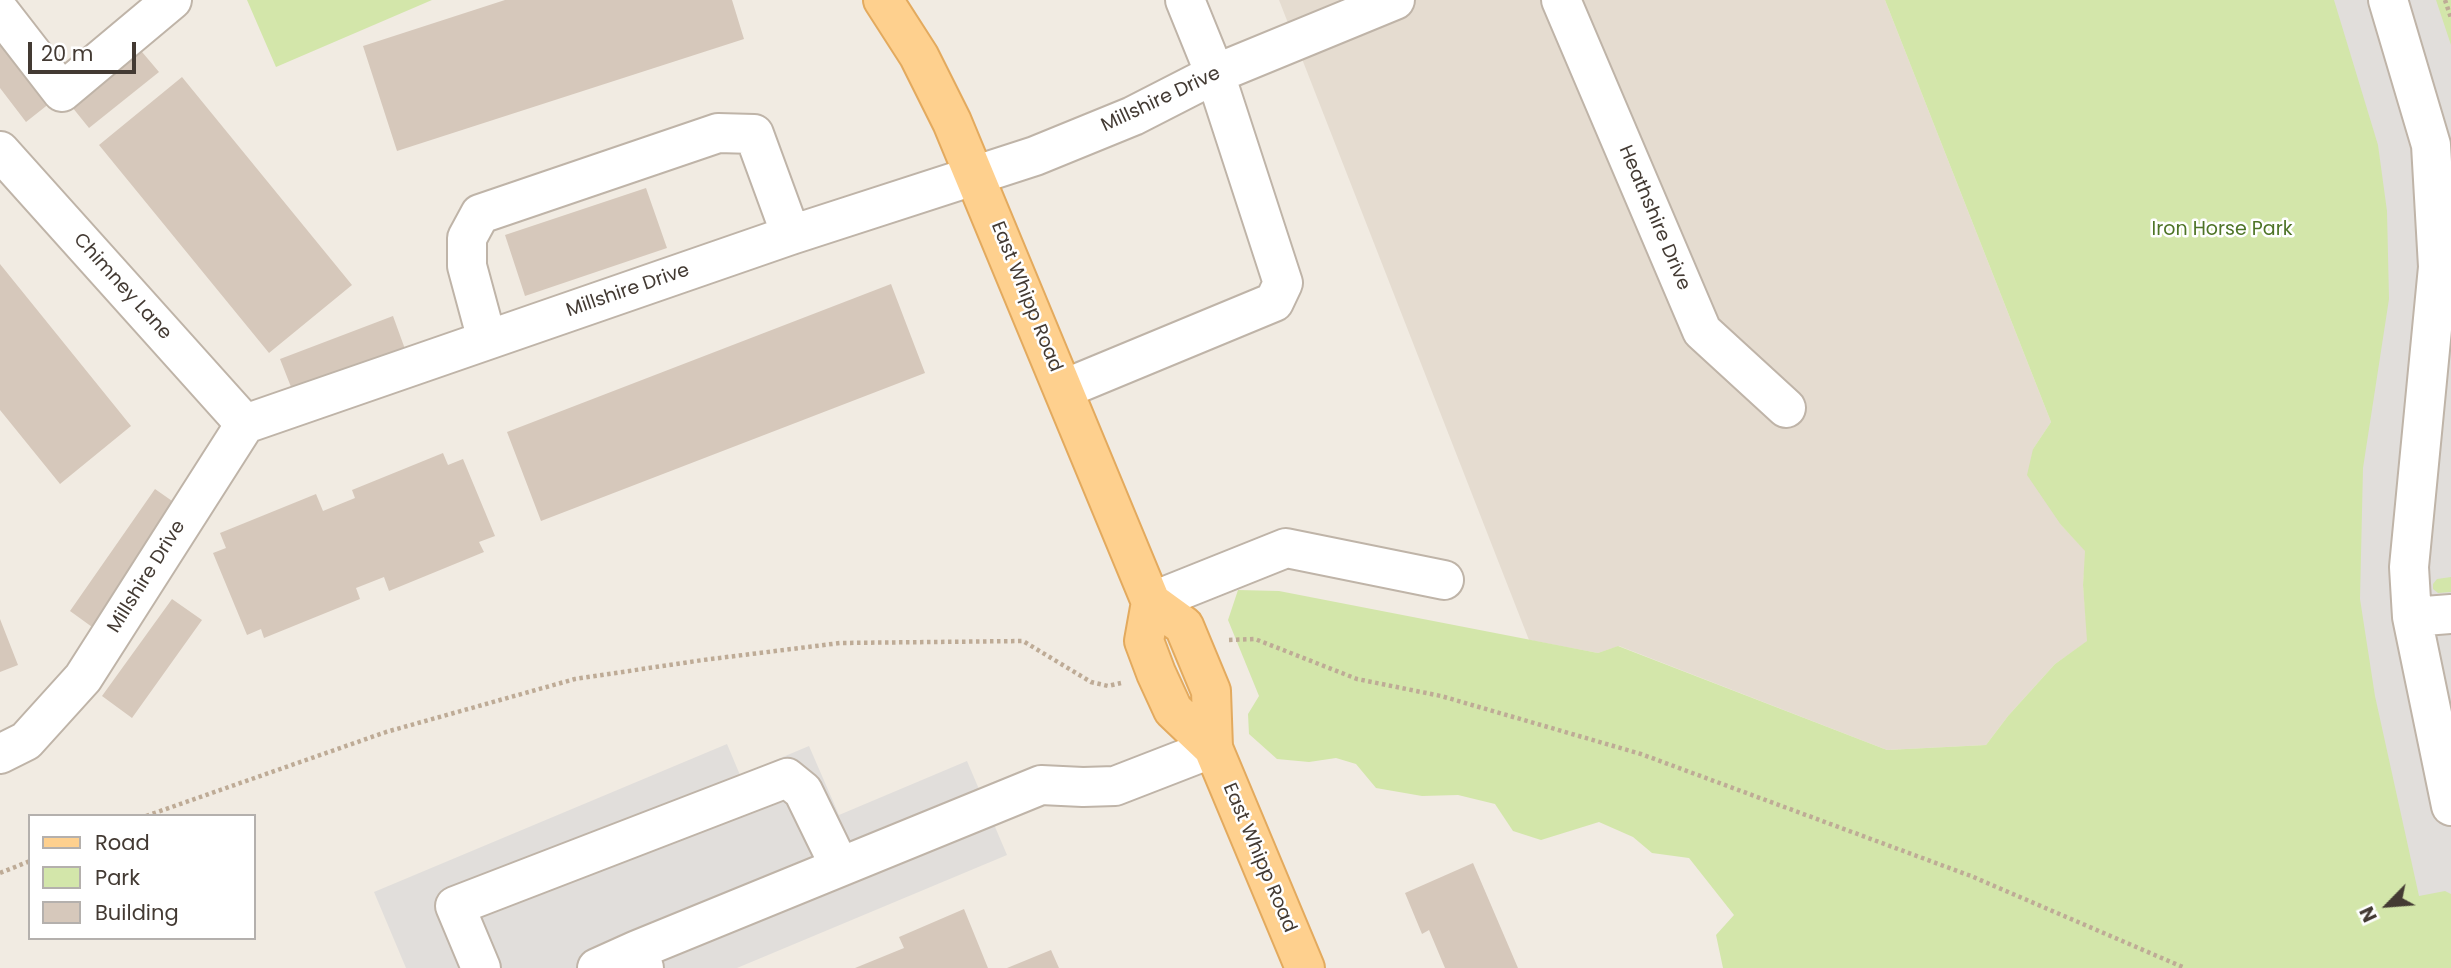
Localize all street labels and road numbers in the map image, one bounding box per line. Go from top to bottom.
street label: Millshire Drive [1098,62,1224,138]
street label: Heathshire Drive [1613,142,1695,294]
street label: East Whipp Road [985,219,1067,375]
street label: Chimney Lane [68,229,176,345]
street label: Millshire Drive [563,259,693,323]
street label: Millshire Drive [103,516,191,638]
street label: East Whipp Road [1217,780,1301,936]

